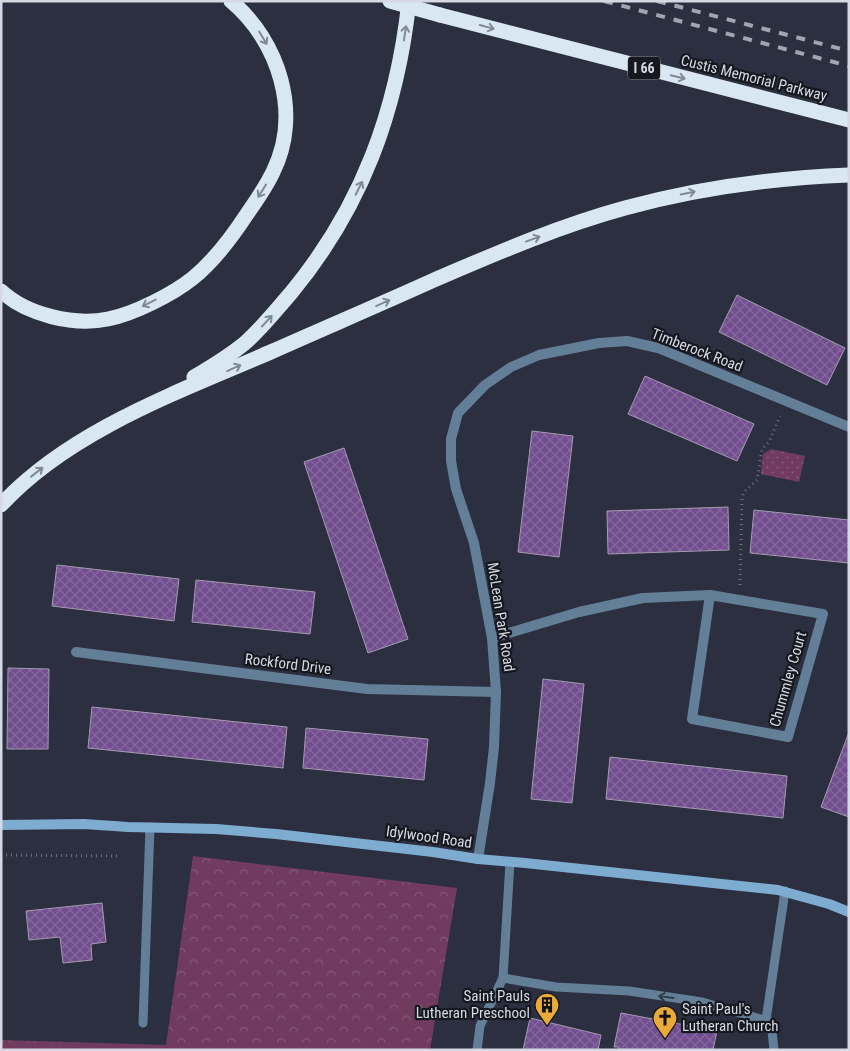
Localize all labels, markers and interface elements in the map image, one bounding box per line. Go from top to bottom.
one-way arrow [479,23,495,32]
one-way arrow [400,25,410,41]
one-way arrow [258,30,268,44]
street label: Custis Memorial Parkway [679,51,829,105]
road number: I 66 [628,56,660,80]
one-way arrow [670,73,686,82]
one-way arrow [355,181,364,196]
one-way arrow [257,183,267,197]
one-way arrow [680,188,696,197]
one-way arrow [524,234,540,243]
one-way arrow [375,297,390,307]
one-way arrow [143,299,157,309]
one-way arrow [261,315,273,327]
street label: Timberock Road [649,324,745,376]
one-way arrow [226,362,241,372]
one-way arrow [30,466,43,477]
street label: McLean Park Road [483,561,519,673]
street label: Chummley Court [766,629,810,729]
street label: Rockford Drive [244,650,332,678]
street label: Idylwood Road [385,822,473,852]
place label: Saint Pauls Lutheran Preschool [416,987,530,1022]
one-way arrow [659,991,675,1001]
building icon: Saint Pauls Lutheran Preschool [534,992,560,1026]
place label: Saint Paul's Lutheran Church [682,1000,779,1035]
church icon: Saint Paul's Lutheran Church [652,1005,678,1039]

